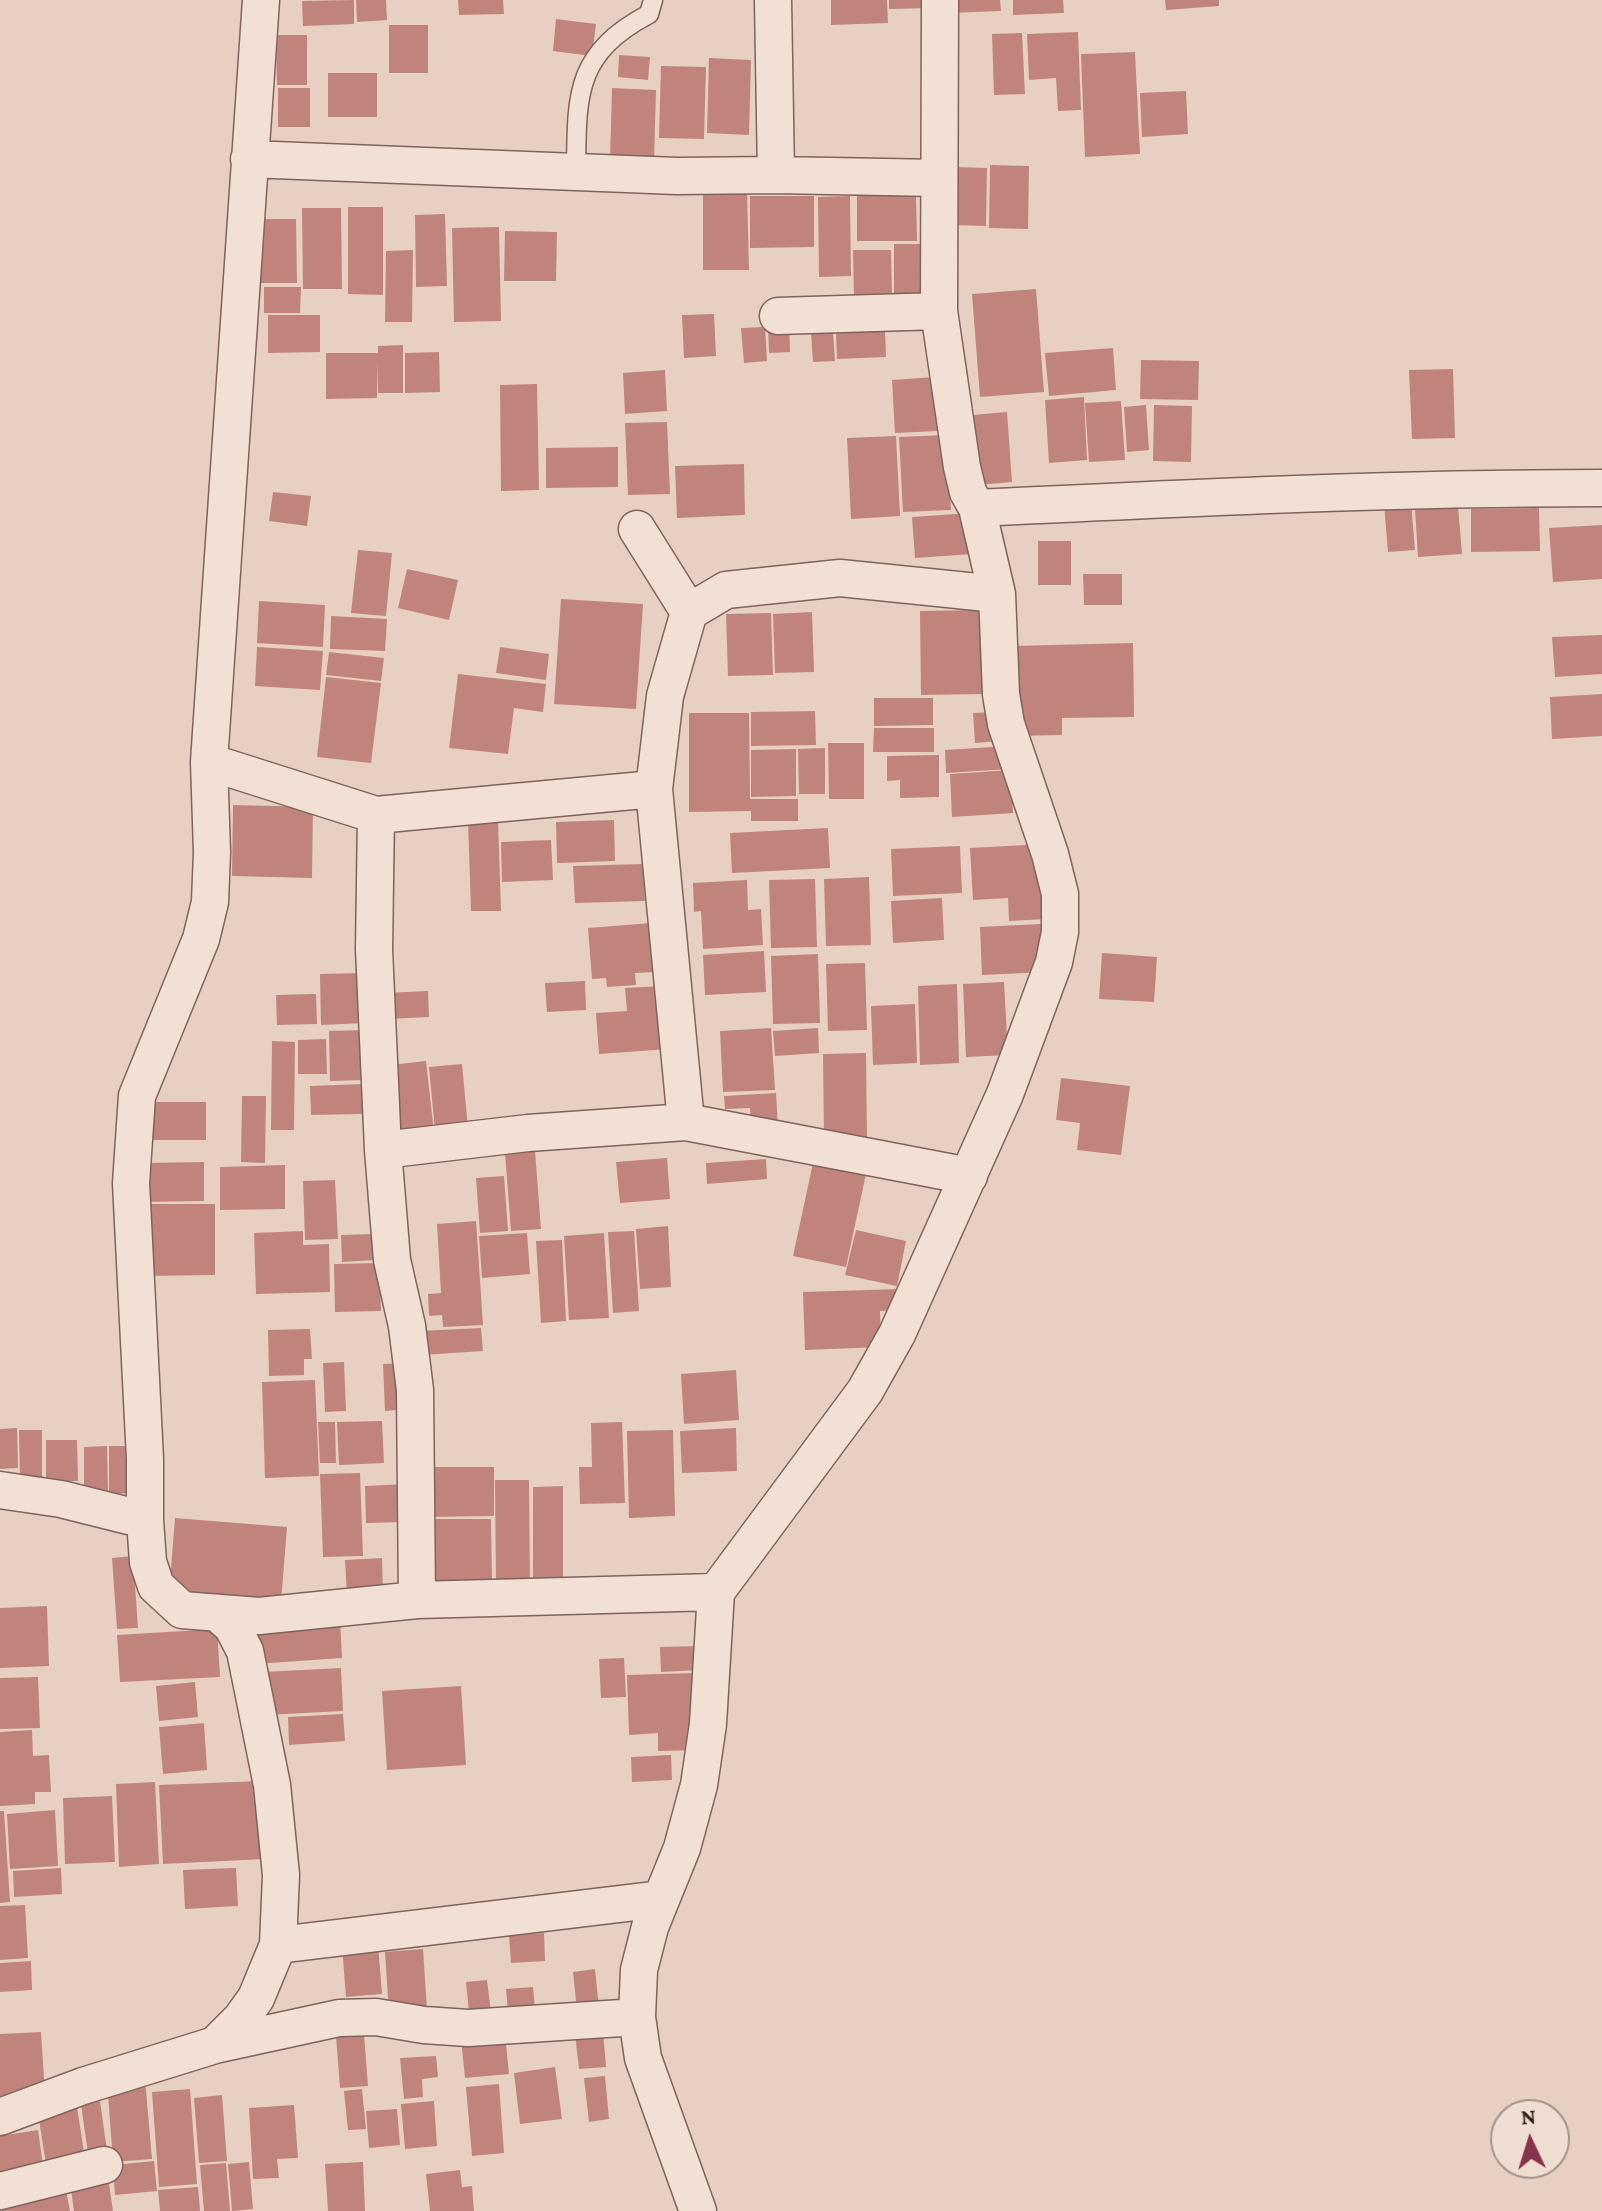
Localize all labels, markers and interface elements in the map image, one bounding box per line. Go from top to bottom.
north arrow [1490,2099,1570,2179]
text: N [1520,2104,1537,2130]

